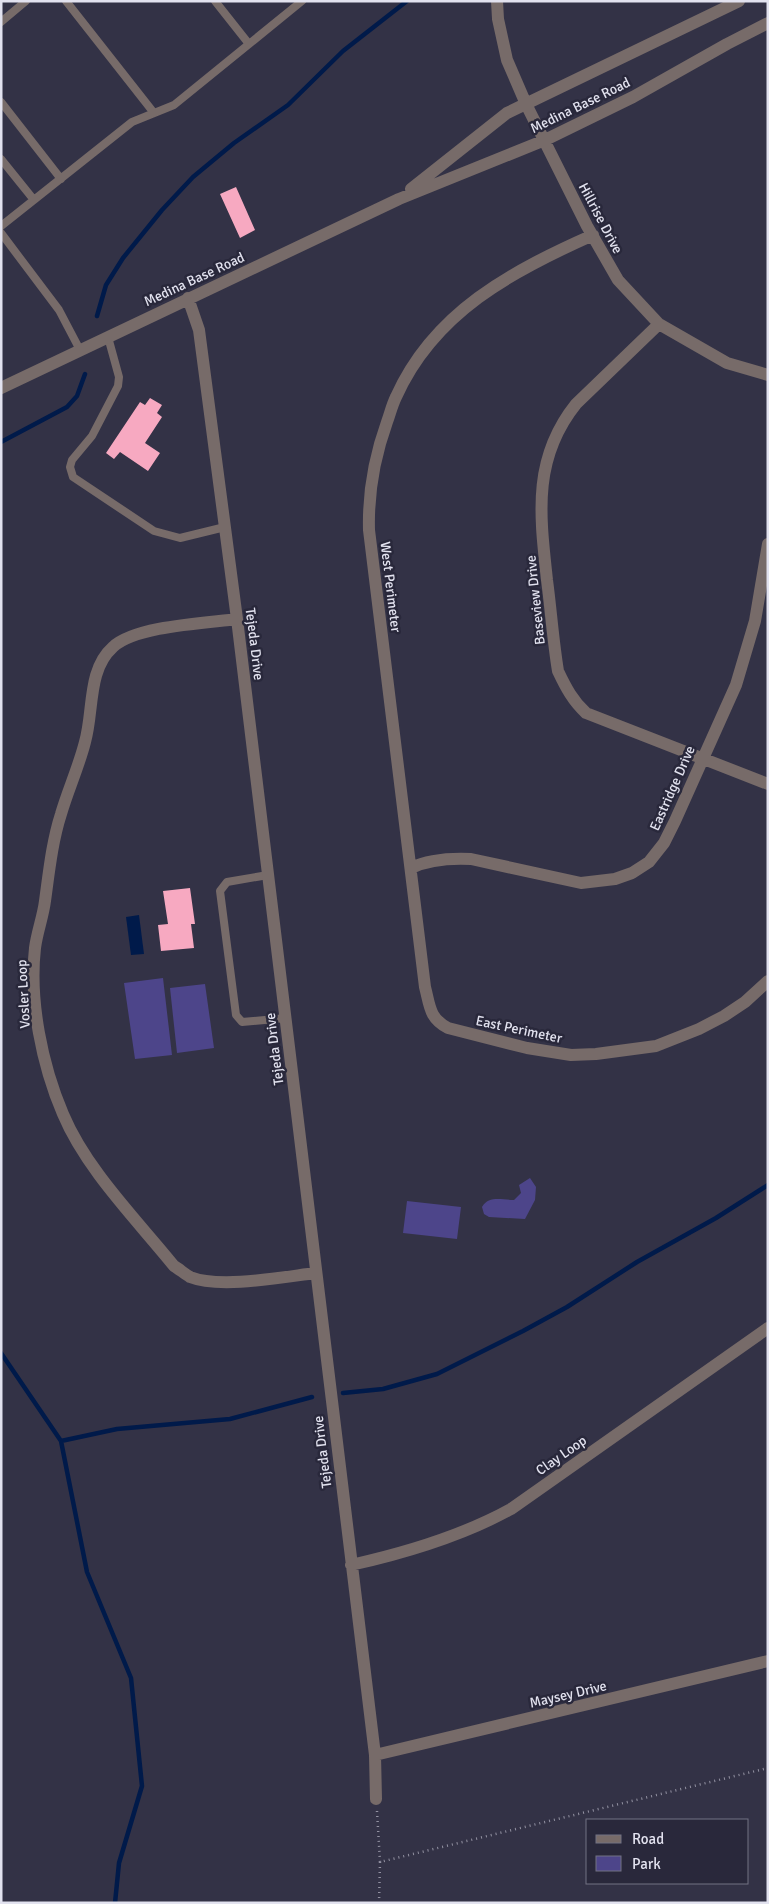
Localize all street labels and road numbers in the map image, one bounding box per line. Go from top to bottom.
street label: Medina Base Road [527,74,633,137]
street label: Hillrise Drive [575,180,626,257]
street label: Medina Base Road [141,249,247,310]
street label: West Perimeter [377,541,405,634]
street label: Baseview Drive [522,554,549,646]
street label: Tejeda Drive [242,607,267,681]
street label: Eastridge Drive [646,743,699,833]
street label: Vosler Loop [13,959,34,1029]
street label: Tejeda Drive [262,1012,287,1086]
street label: East Perimeter [474,1012,564,1047]
street label: Tejeda Drive [310,1415,335,1489]
street label: Clay Loop [533,1432,590,1479]
street label: Maysey Drive [528,1677,608,1712]

